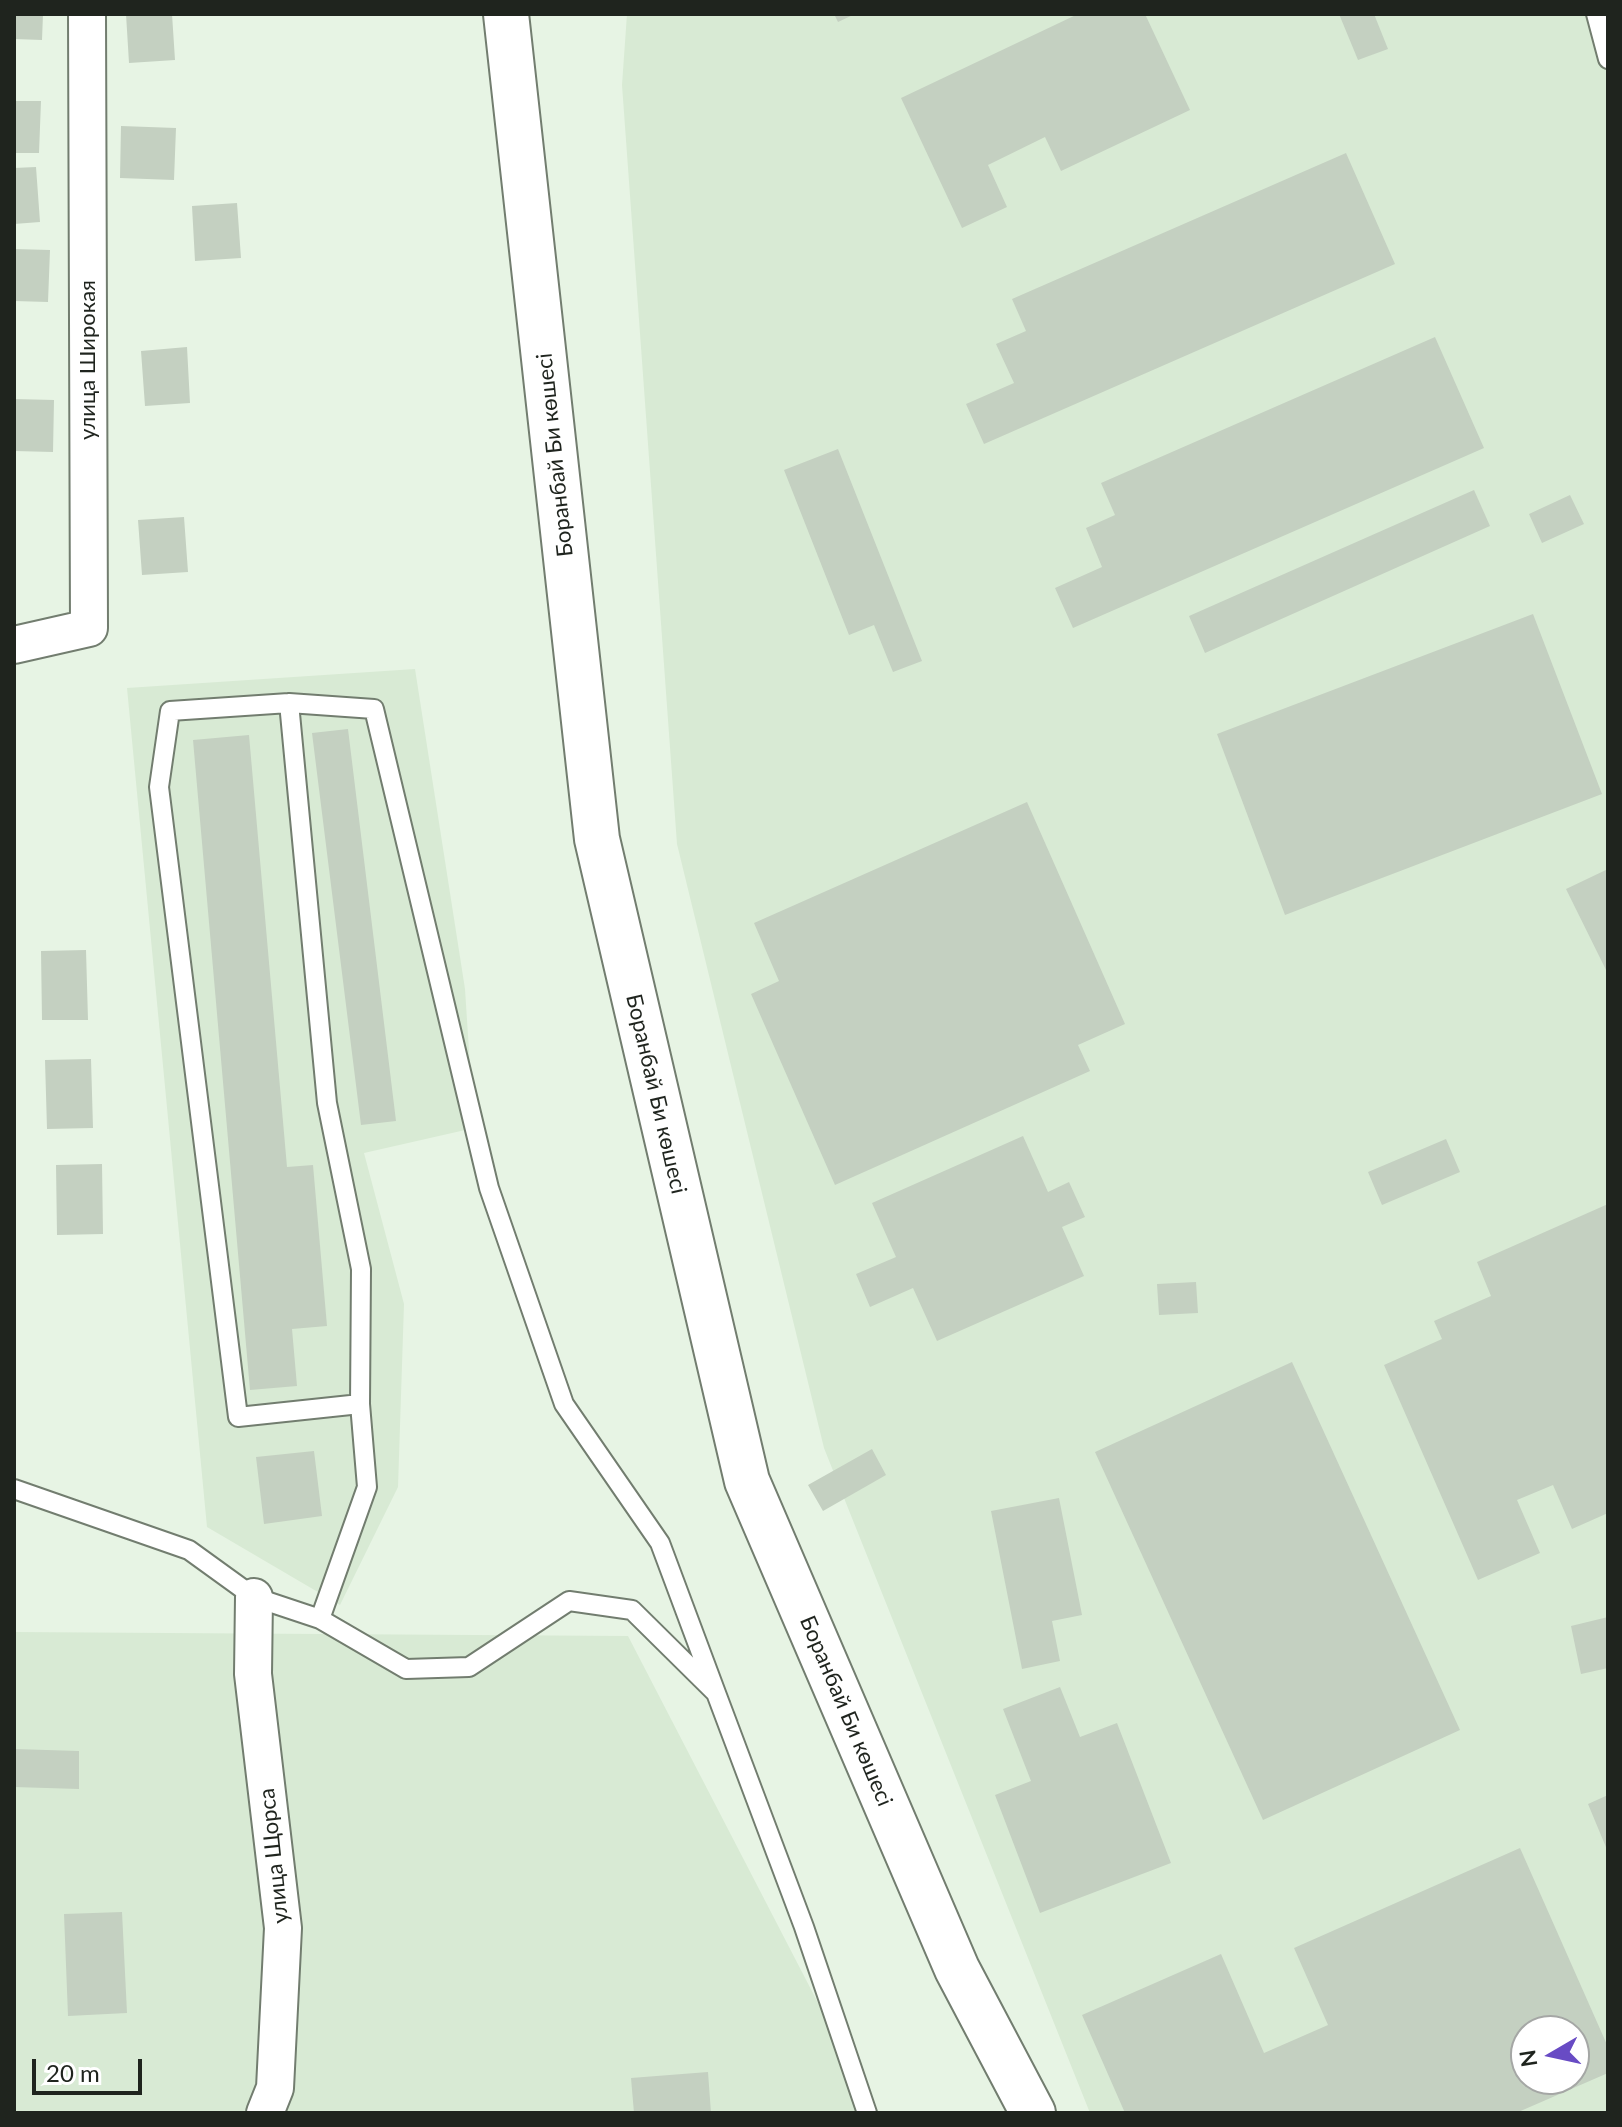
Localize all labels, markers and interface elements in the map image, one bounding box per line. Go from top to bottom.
street label: улица Широкая [75,280,101,440]
street label: Боранбай Би көшесі [531,352,579,558]
street label: Боранбай Би көшесі [620,991,692,1197]
street label: Боранбай Би көшесі [794,1612,898,1810]
street label: улица Щорса [254,1787,294,1925]
north arrow [1510,2015,1590,2095]
scale bar [36,2043,146,2093]
text: N [1513,2048,1542,2069]
text: 20 m [46,2058,100,2087]

